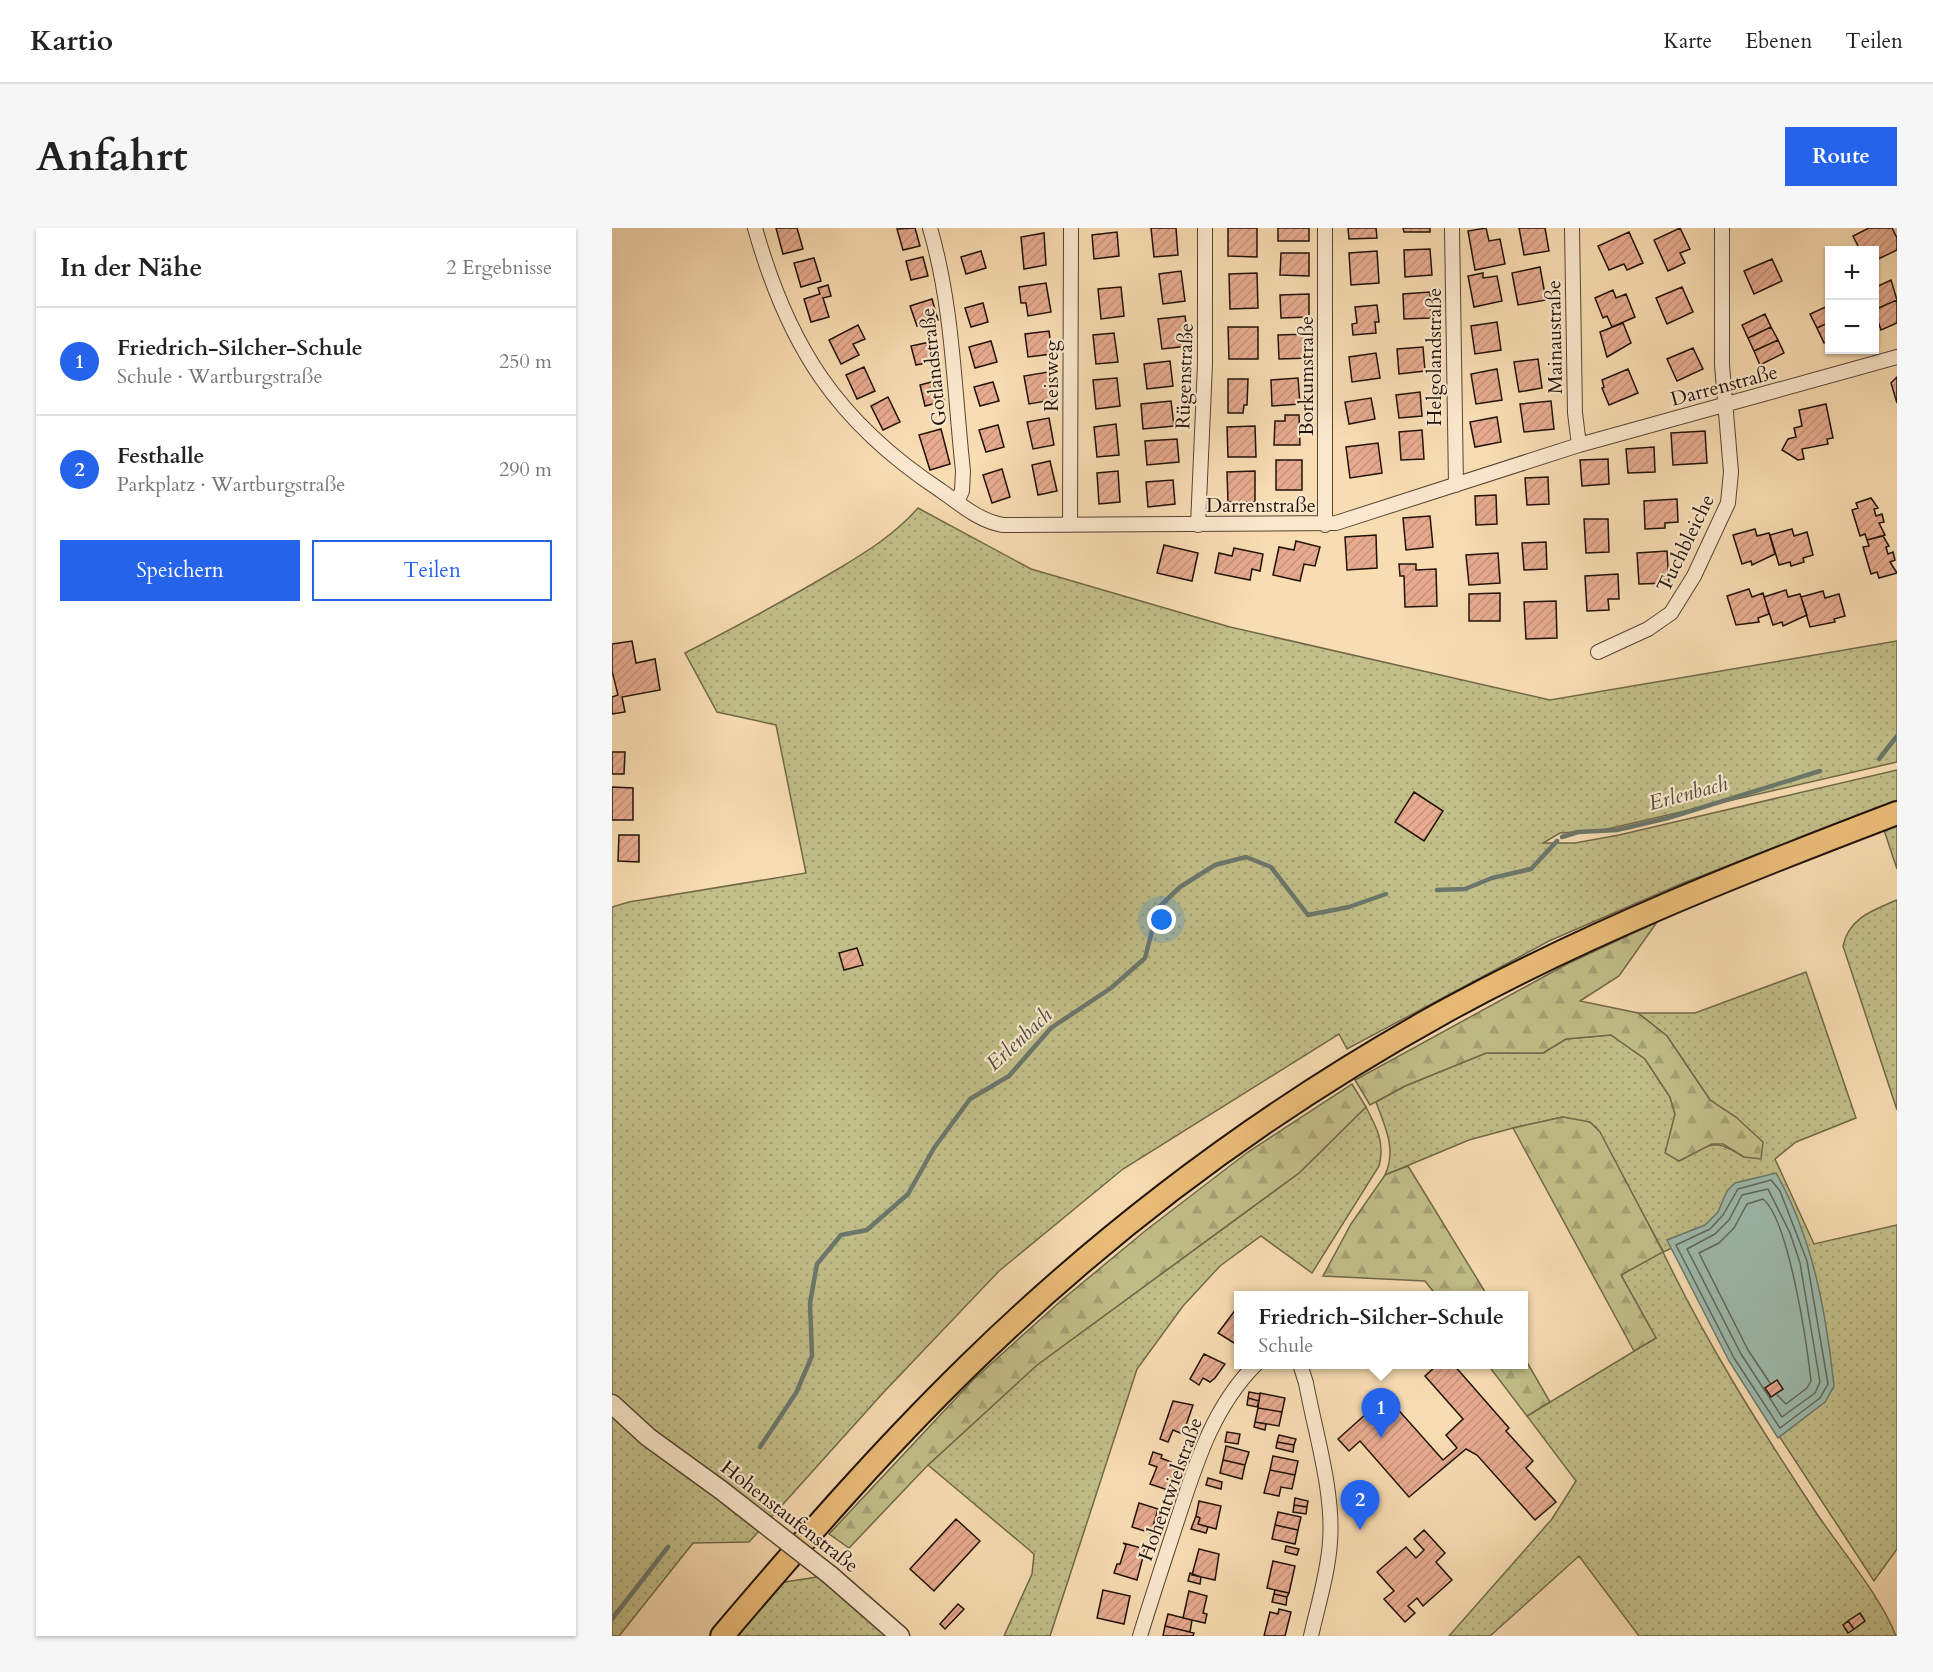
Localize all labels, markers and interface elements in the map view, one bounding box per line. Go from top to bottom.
text: Kartio [30,22,113,60]
text: Karte [1664,27,1712,56]
text: Ebenen [1745,27,1812,56]
text: Teilen [1845,27,1903,56]
button: Route [1785,127,1897,186]
text: Anfahrt [36,128,188,185]
map controls [1825,246,1879,354]
button: + [1825,246,1879,300]
text: In der Nähe [60,250,202,285]
text: 2 Ergebnisse [446,254,552,281]
street label: Mainaustraße [1540,280,1569,394]
street label: Helgolandstraße [1421,288,1448,426]
button: − [1825,300,1879,354]
street label: Gotlandstraße [914,307,953,427]
street label: Borkumstraße [1293,316,1320,436]
street label: Rügenstraße [1169,322,1200,430]
text: Friedrich-Silcher-Schule [117,333,363,363]
street label: Reisweg [1038,339,1065,412]
text: 1 [74,348,85,375]
text: 250 m [499,348,552,375]
street label: Darrenstraße [1668,358,1781,413]
text: Schule · Wartburgstraße [117,363,323,390]
text: Festhalle [117,441,204,471]
text: 2 [74,456,85,483]
text: 290 m [499,456,552,483]
text: Parkplatz · Wartburgstraße [117,471,345,498]
street label: Tuchbleiche [1650,490,1721,597]
street label: Darrenstraße [1206,492,1316,519]
button: Speichern [60,540,300,601]
button: Teilen [312,540,552,601]
water label: Erlenbach [1646,769,1731,818]
your location [1147,905,1176,934]
water label: Erlenbach [980,1001,1059,1077]
popup [1234,1291,1528,1369]
text: Friedrich-Silcher-Schule [1258,1302,1504,1332]
text: Schule [1258,1332,1313,1359]
pin: 1 [1362,1388,1400,1438]
street label: Hohentwielstraße [1132,1414,1209,1565]
street label: Hohenstaufenstraße [715,1454,864,1579]
pin: 2 [1340,1480,1380,1530]

